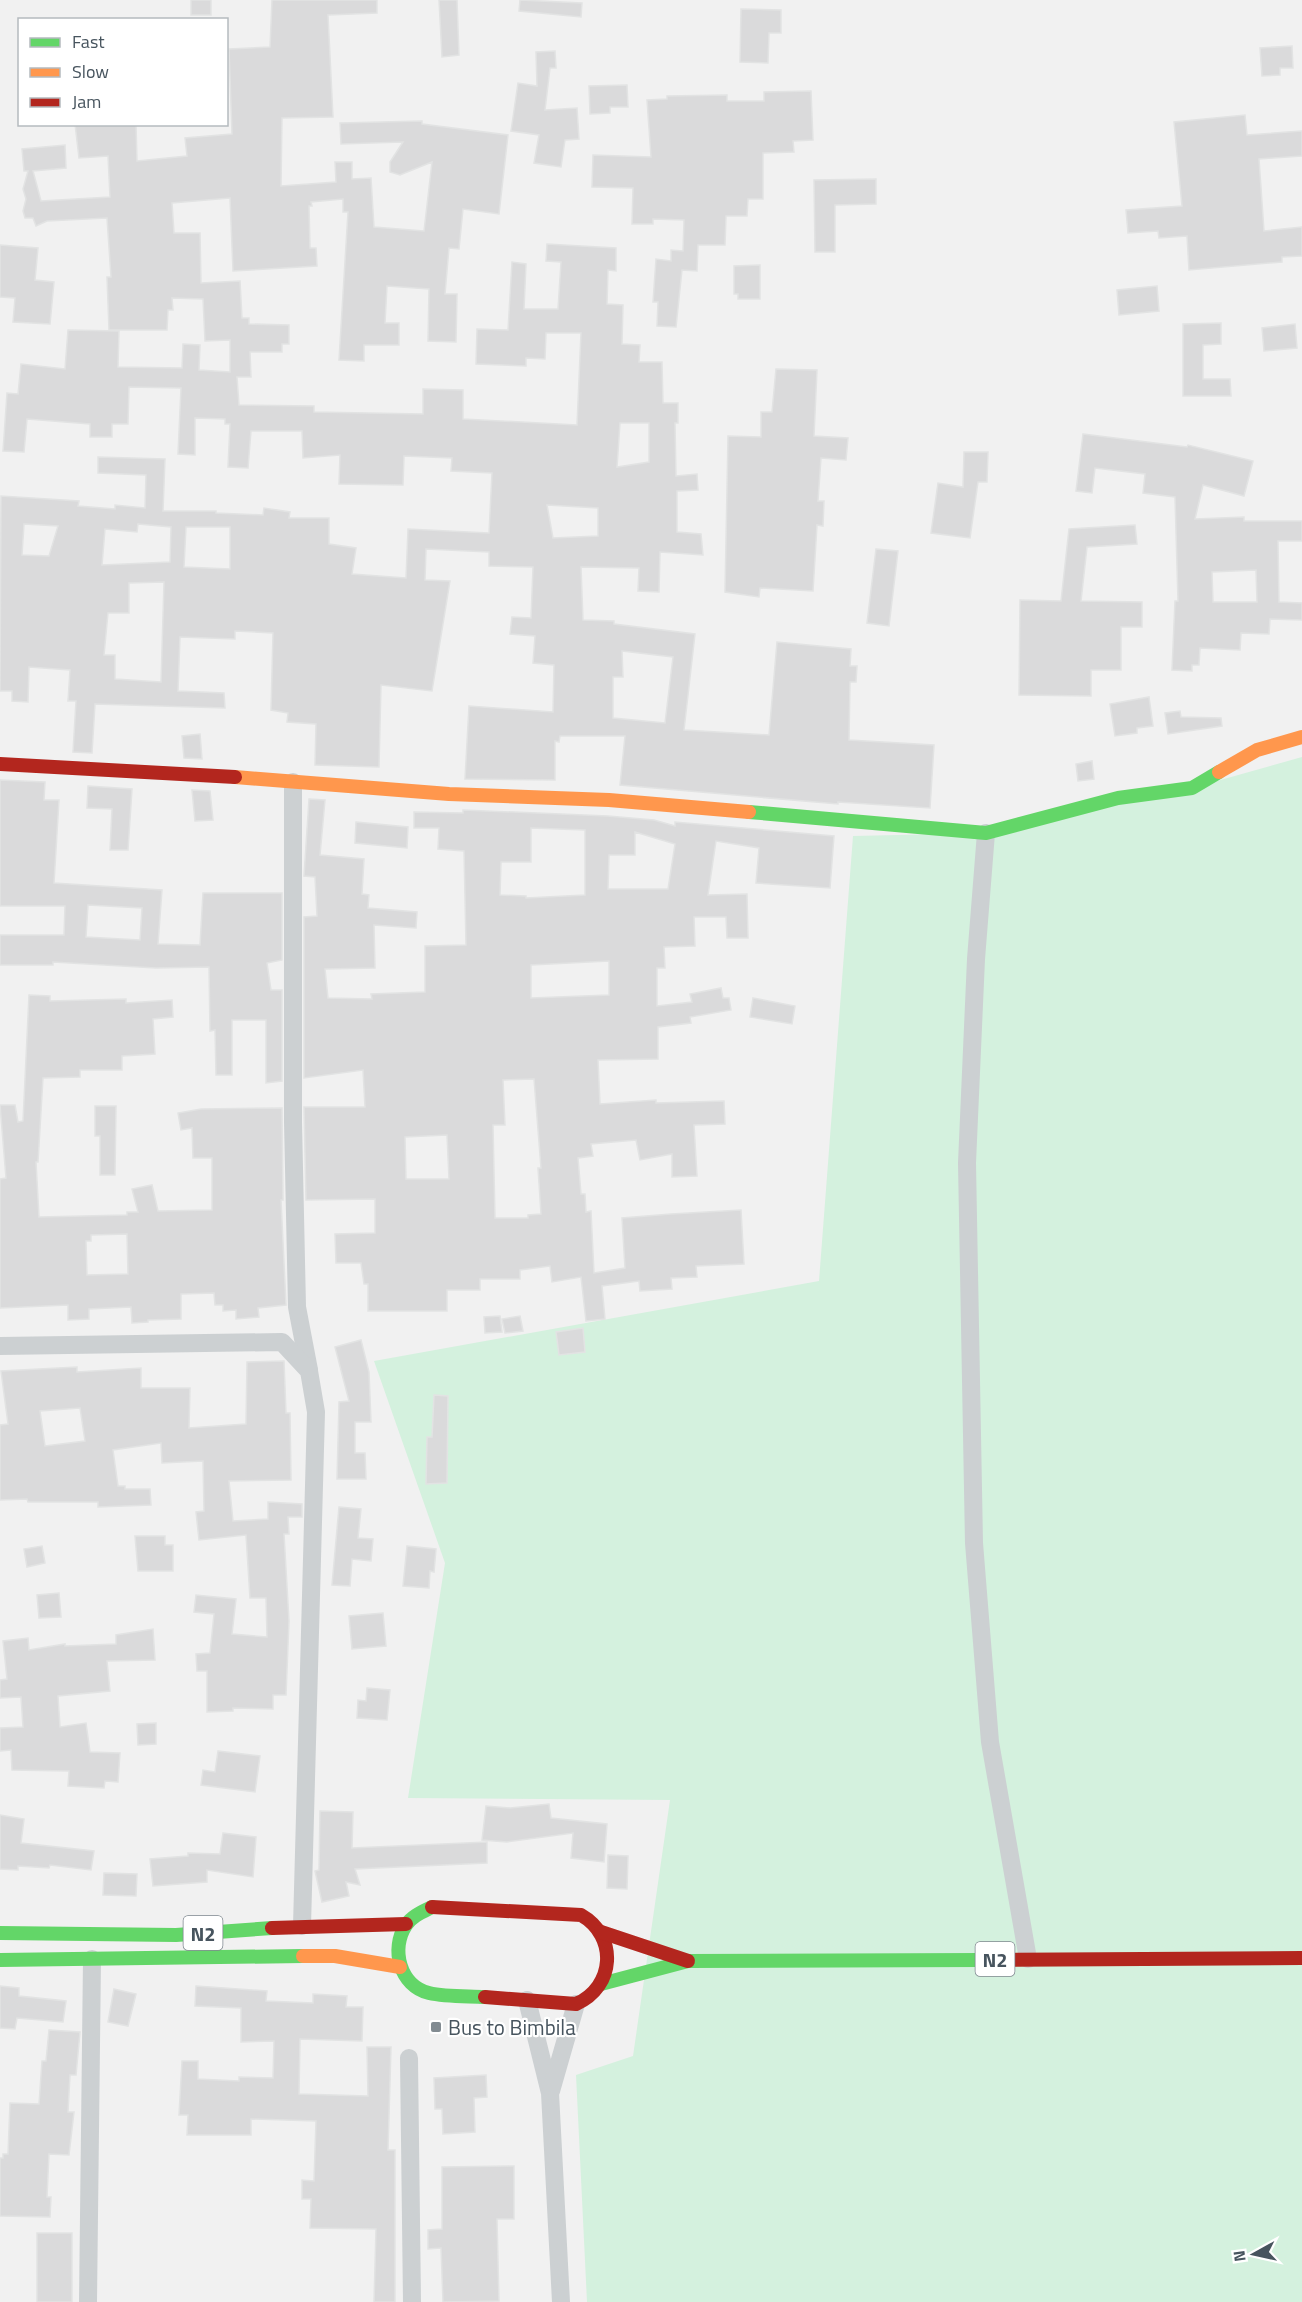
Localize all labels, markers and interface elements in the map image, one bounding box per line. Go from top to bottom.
legend [18,18,228,126]
text: Fast [72,28,105,55]
text: Slow [72,58,109,85]
text: Jam [72,88,101,115]
road number: N2 [184,1916,222,1950]
road number: N2 [976,1942,1014,1976]
place label: Bus to Bimbila [448,2011,576,2043]
marker: Bus to Bimbila [429,2020,443,2034]
north arrow [1224,2224,1284,2284]
text: N [1226,2249,1252,2263]

